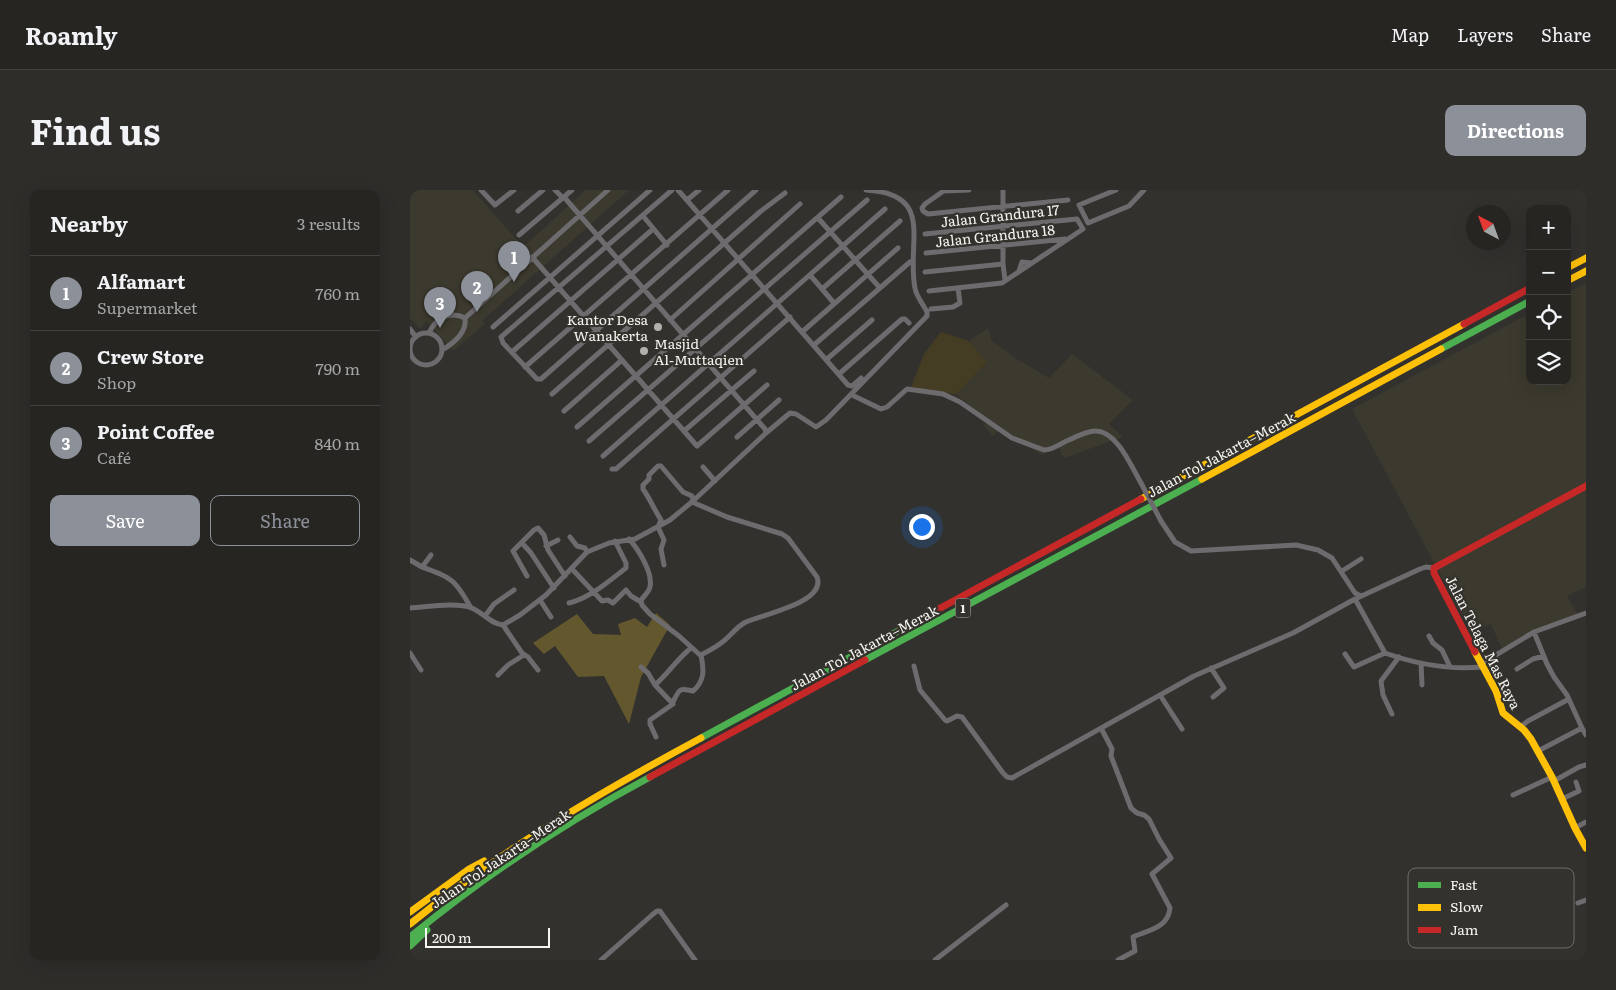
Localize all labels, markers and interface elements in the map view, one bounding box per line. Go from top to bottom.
text: Roamly [25,17,118,52]
text: Map [1391,21,1429,48]
text: Layers [1457,21,1513,48]
text: Share [1541,21,1591,48]
text: Find us [30,104,160,156]
button: Directions [1445,105,1586,156]
street label: Jalan Grandura 17 [940,199,1060,231]
north arrow [1466,205,1511,250]
map controls [1526,205,1571,385]
button: + [1526,205,1571,250]
text: Nearby [50,207,128,238]
text: 3 results [297,211,360,235]
street label: Jalan Grandura 18 [934,219,1056,251]
pin: 1 [498,241,530,282]
button: − [1526,250,1571,295]
text: Alfamart [97,267,185,295]
pin: 2 [461,271,493,312]
text: 1 [63,281,69,305]
text: 760 m [315,281,360,305]
pin: 3 [424,287,456,328]
text: Supermarket [97,295,197,319]
button: locate [1526,295,1571,340]
place label: Kantor Desa Wanakerta [567,309,648,345]
marker: Kantor Desa Wanakerta [652,321,664,333]
place label: Masjid Al-Muttaqien [654,333,744,369]
button: layers [1526,340,1571,385]
text: Crew Store [97,342,204,370]
marker: Masjid Al-Muttaqien [638,345,650,357]
text: 2 [62,356,70,380]
text: 790 m [316,356,360,380]
text: Shop [97,370,136,394]
street label: Jalan Tol Jakarta–Merak [1144,406,1299,502]
text: Point Coffee [97,417,215,445]
text: 3 [62,431,70,455]
text: 840 m [314,431,360,455]
text: Café [97,445,131,469]
button: Save [50,495,200,546]
button: Share [210,495,360,546]
your location [909,514,935,540]
street label: Jalan Telaga Mas Raya [1441,572,1527,713]
road number: 1 [956,598,970,618]
street label: Jalan Tol Jakarta–Merak [787,599,942,695]
street label: Jalan Tol Jakarta–Merak [426,803,574,912]
legend [1408,868,1574,948]
text: Fast [1450,874,1478,894]
text: Slow [1450,896,1483,916]
text: Jam [1450,919,1479,939]
scale bar [425,925,550,948]
text: 200 m [432,927,472,947]

